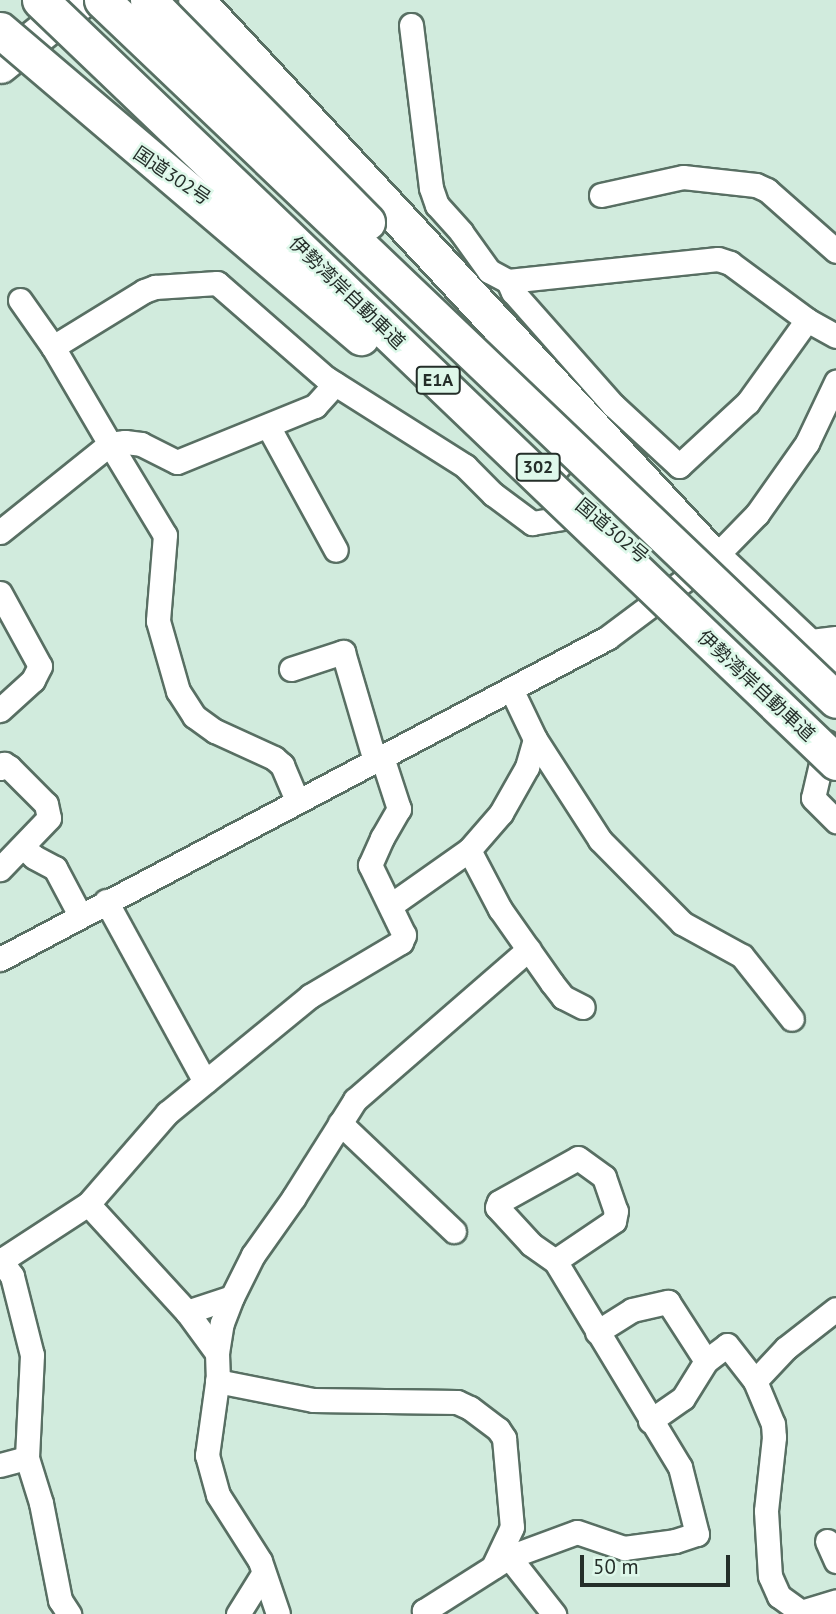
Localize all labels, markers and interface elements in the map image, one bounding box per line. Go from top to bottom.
street label: 国道302号 [129,142,215,210]
street label: 伊勢湾岸自動車道 [284,232,410,354]
road number: E1A [415,366,461,394]
road number: 302 [515,452,561,481]
street label: 国道302号 [571,494,653,568]
street label: 伊勢湾岸自動車道 [693,626,819,746]
scale bar [584,1540,734,1584]
text: 50 m [593,1553,639,1580]

